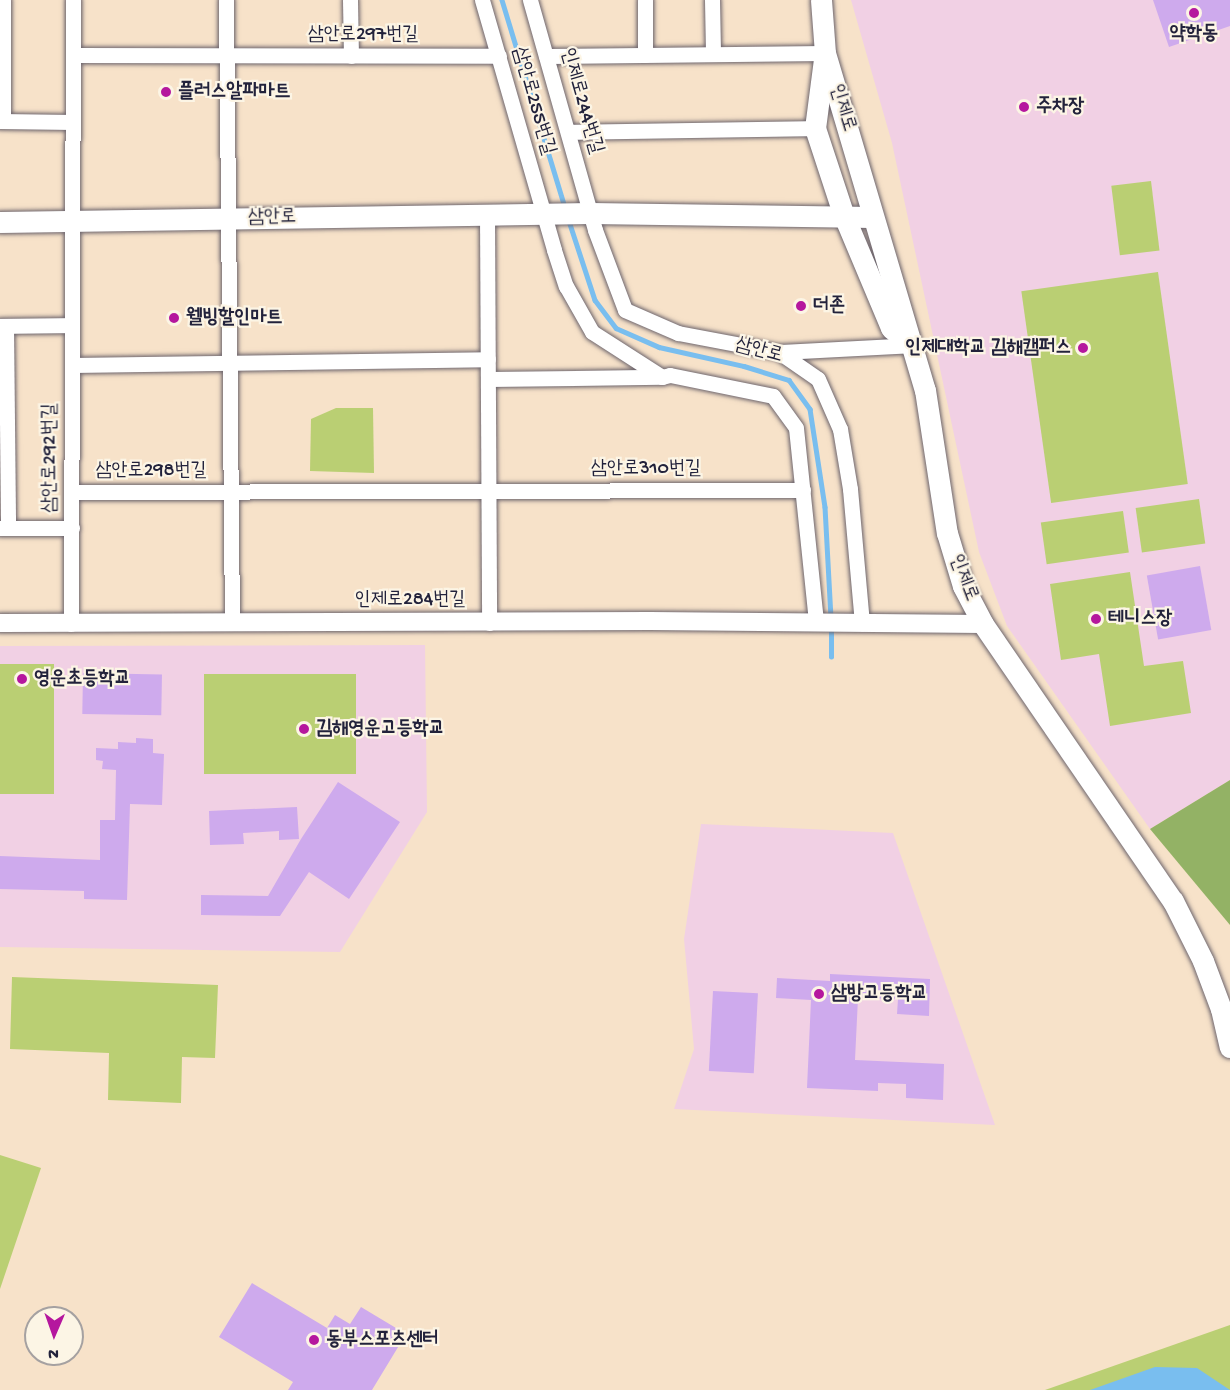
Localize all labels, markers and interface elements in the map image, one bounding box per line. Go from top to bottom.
marker: 약학동 [1187,6,1201,20]
place label: 약학동 [1170,22,1218,46]
street label: 삼안로297번길 [308,23,418,47]
street label: 삼안로255번길 [506,44,560,158]
street label: 인제로244번길 [554,45,608,157]
place label: 플러스알파마트 [178,80,291,104]
street label: 인제로 [823,81,861,135]
marker: 플러스알파마트 [159,85,173,99]
place label: 주차장 [1036,95,1084,119]
marker: 주차장 [1017,100,1031,114]
street label: 삼안로 [248,206,296,230]
place label: 더존 [813,294,845,318]
marker: 더존 [794,299,808,313]
place label: 웰빙할인마트 [186,306,283,330]
marker: 웰빙할인마트 [167,311,181,325]
street label: 삼안로 [733,333,785,369]
place label: 인제대학교 김해캠퍼스 [905,336,1071,360]
marker: 인제대학교 김해캠퍼스 [1076,341,1090,355]
street label: 삼안로292번길 [39,403,63,513]
street label: 삼안로310번길 [591,457,701,481]
street label: 삼안로298번길 [95,459,207,483]
street label: 인제로 [943,551,983,605]
street label: 인제로284번길 [355,588,465,612]
place label: 테니스장 [1108,607,1172,631]
marker: 테니스장 [1089,612,1103,626]
place label: 영운초등학교 [34,667,131,691]
marker: 영운초등학교 [15,672,29,686]
place label: 김해영운고등학교 [316,717,445,741]
marker: 김해영운고등학교 [297,722,311,736]
place label: 삼방고등학교 [831,982,928,1006]
marker: 삼방고등학교 [812,987,826,1001]
north arrow [24,1306,84,1366]
place label: 동부스포츠센터 [326,1328,439,1352]
marker: 동부스포츠센터 [307,1333,321,1347]
text: N [48,1343,59,1362]

